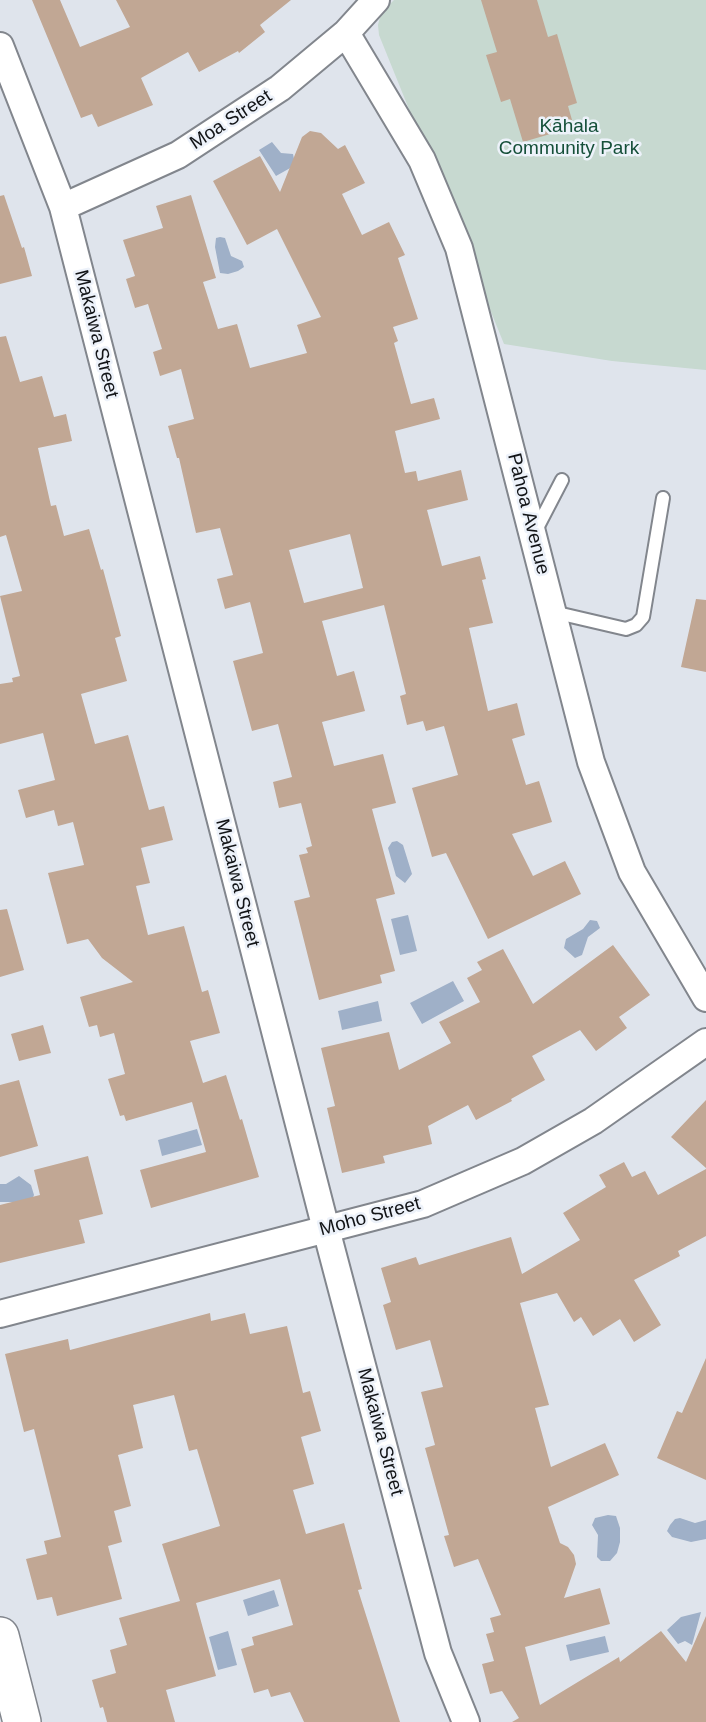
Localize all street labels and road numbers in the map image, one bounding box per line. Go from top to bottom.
street label: Moa Street [186,85,276,155]
street label: Makaiwa Street [69,268,123,400]
street label: Pahoa Avenue [502,451,554,577]
street label: Makaiwa Street [210,817,264,949]
street label: Moho Street [317,1193,423,1241]
street label: Makaiwa Street [352,1366,408,1498]

